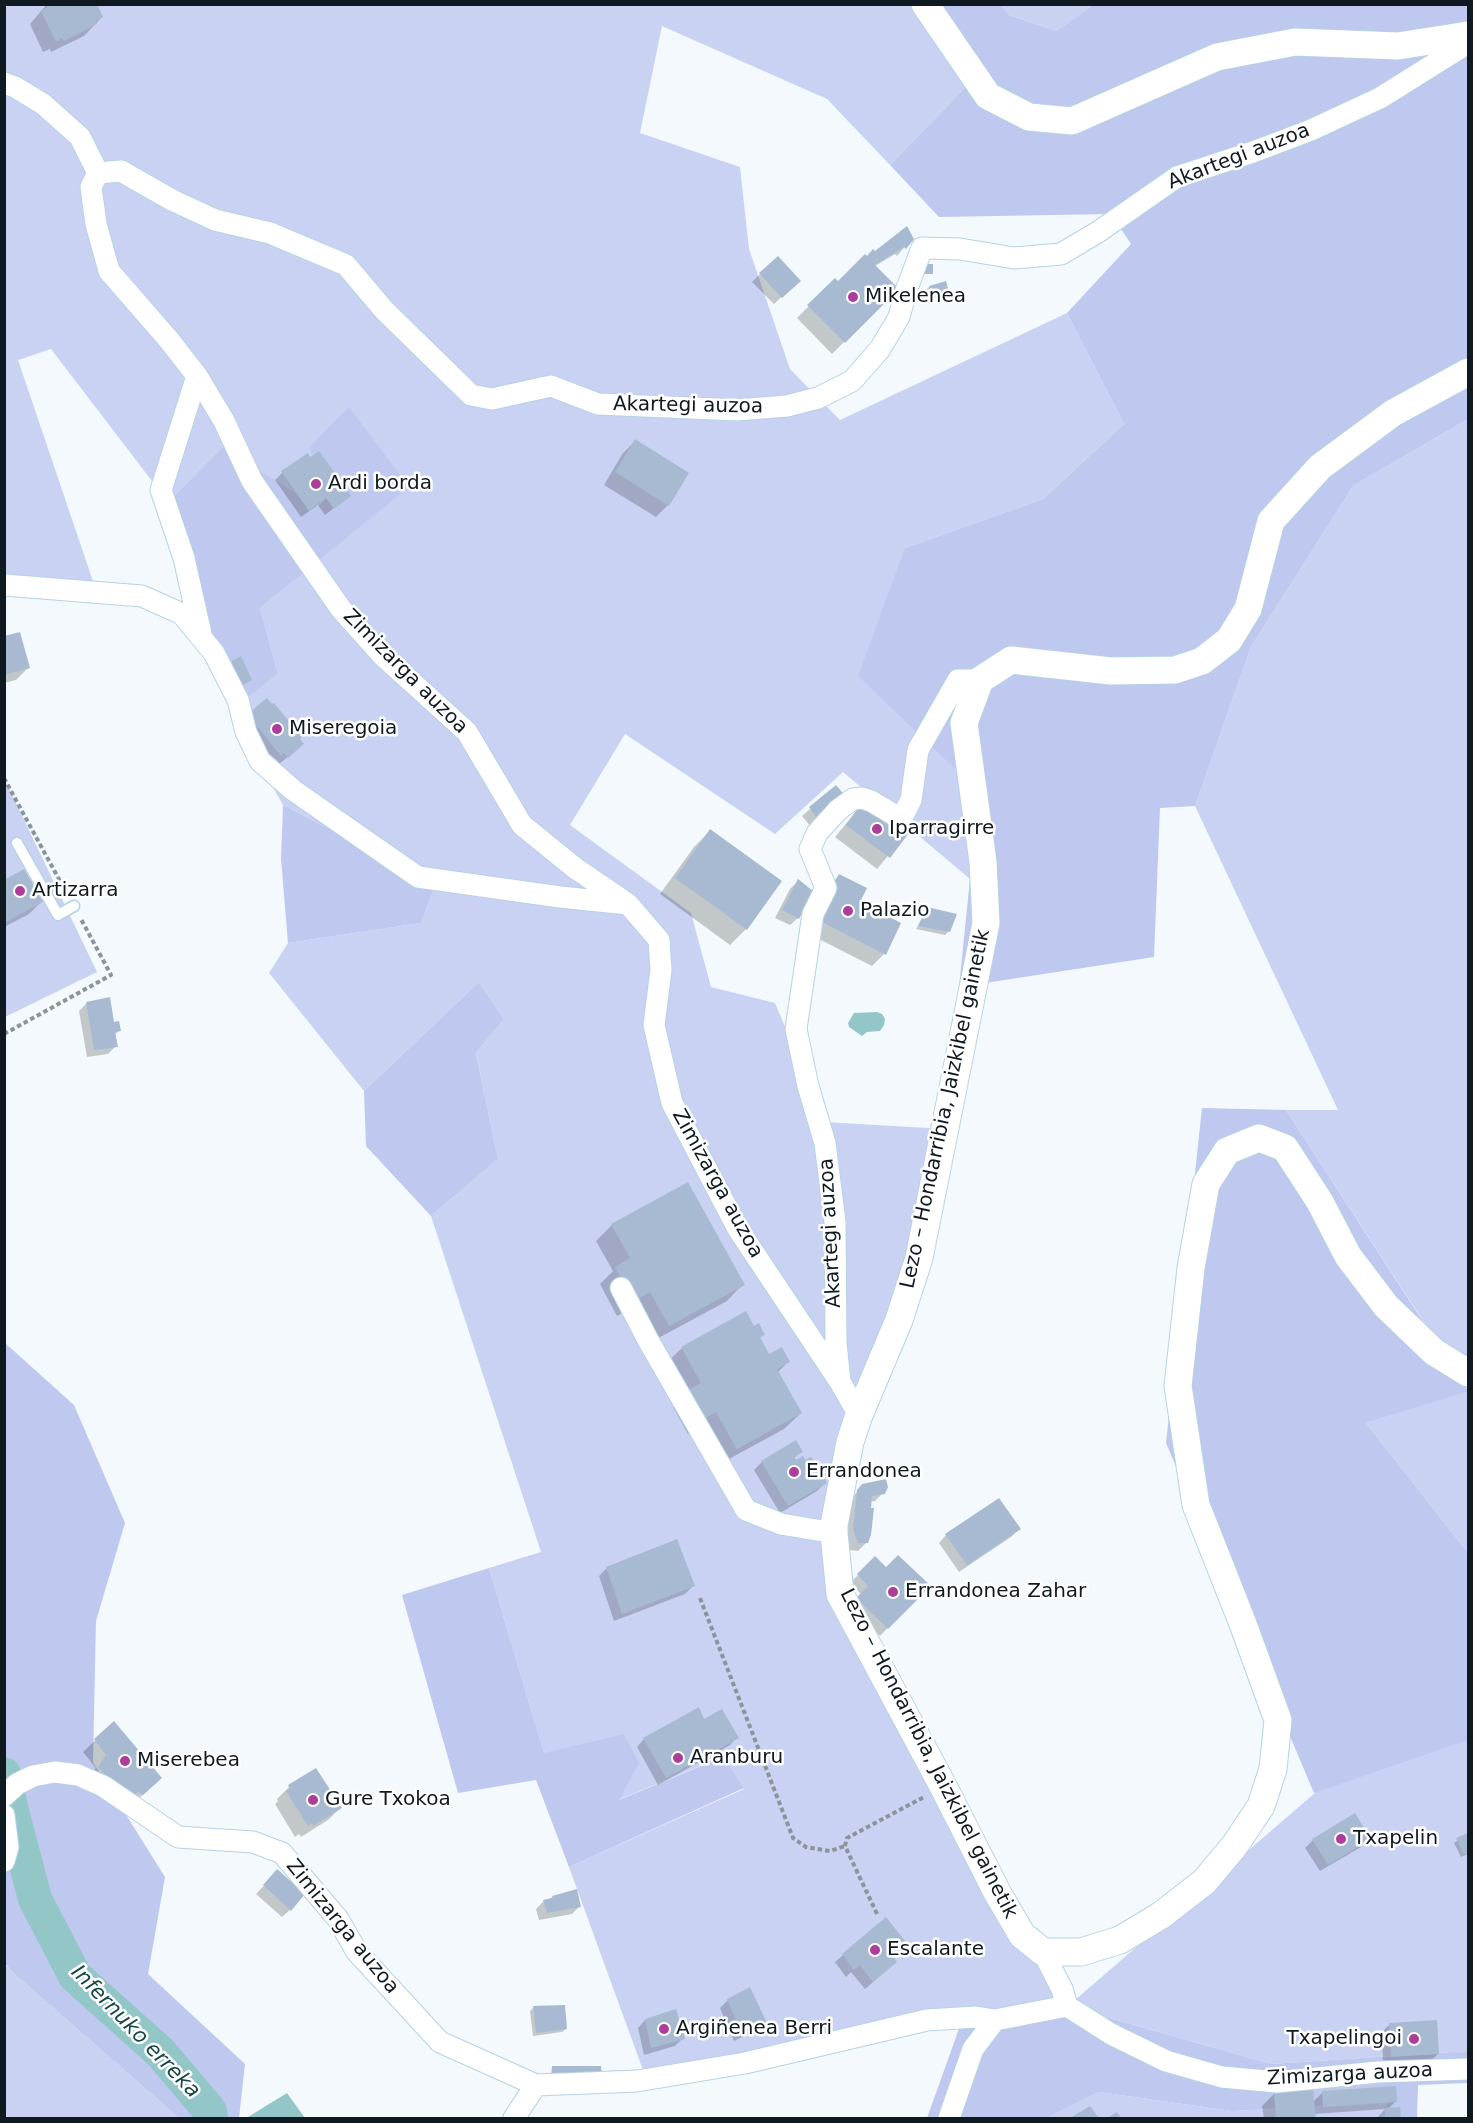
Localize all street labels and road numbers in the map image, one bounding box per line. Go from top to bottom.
street label: Akartegi auzoa [1165,119,1313,195]
street label: Akartegi auzoa [613,393,763,419]
street label: Zimizarga auzoa [338,605,472,739]
street label: Lezo – Hondarribia, Jaizkibel gainetik [896,927,996,1291]
street label: Zimizarga auzoa [666,1106,768,1262]
street label: Akartegi auzoa [815,1157,847,1309]
street label: Lezo – Hondarribia, Jaizkibel gainetik [834,1585,1022,1923]
street label: Zimizarga auzoa [280,1855,404,1999]
street label: Zimizarga auzoa [1266,2059,1434,2091]

